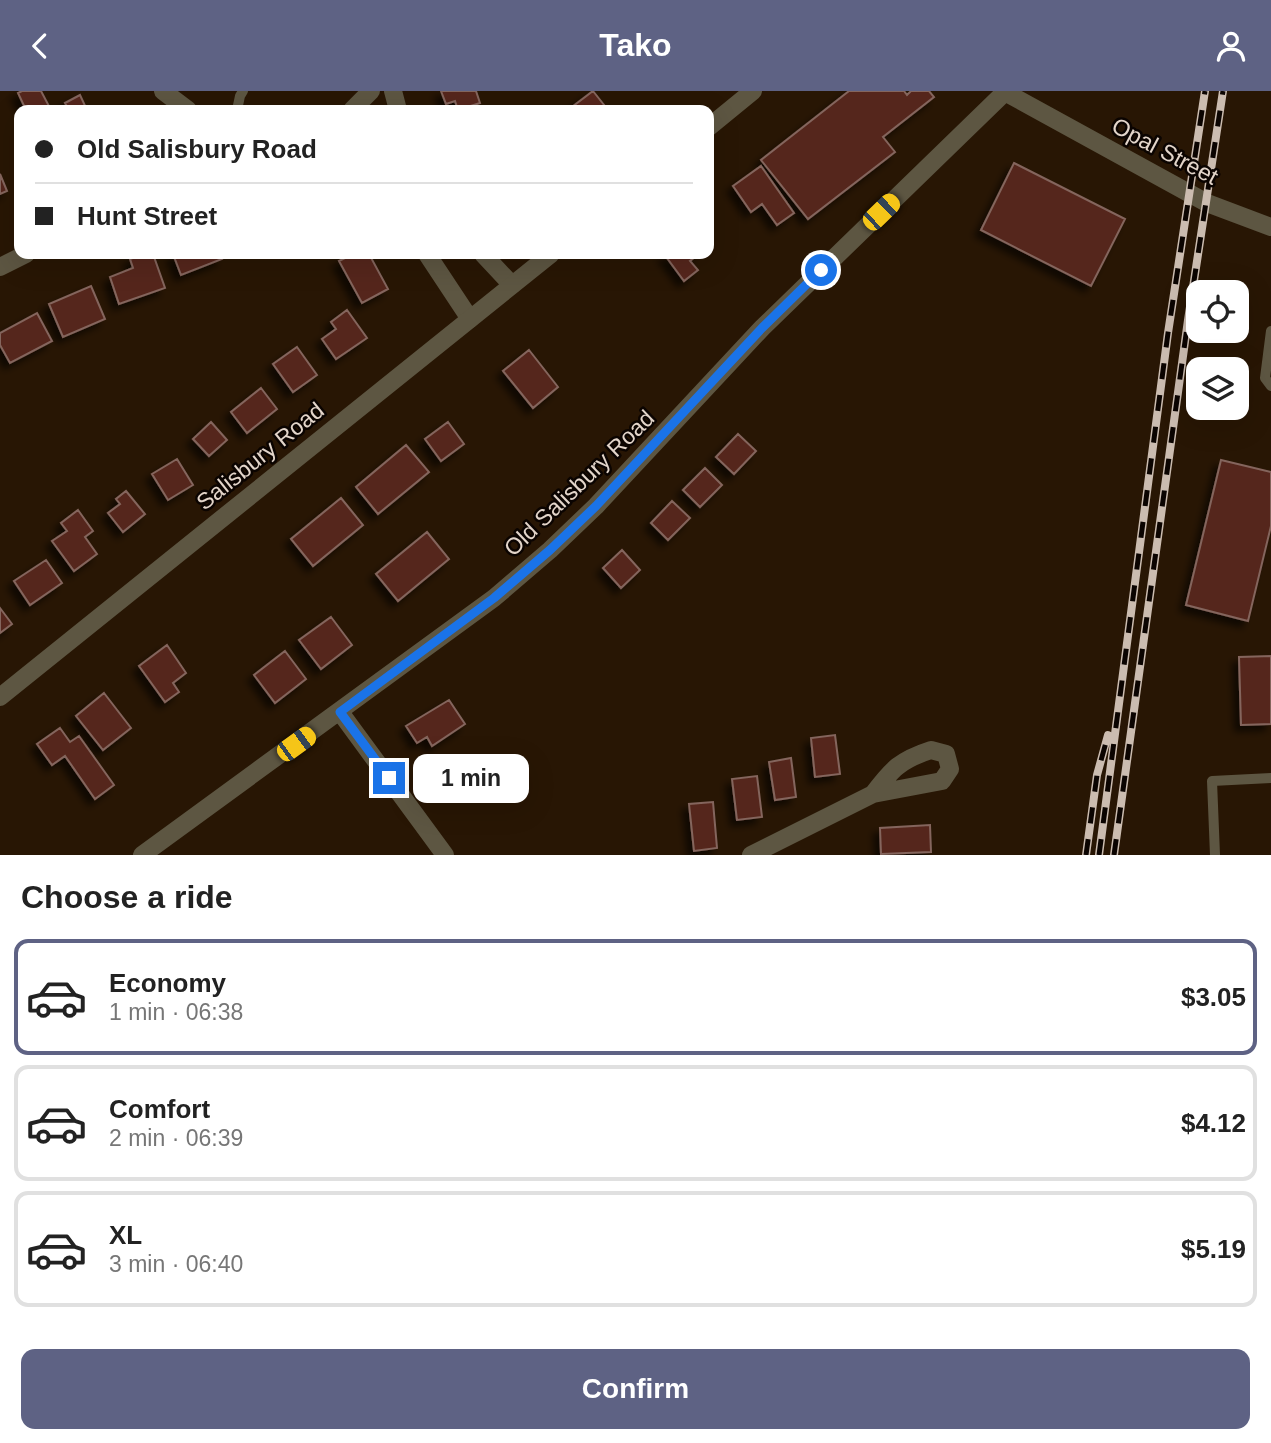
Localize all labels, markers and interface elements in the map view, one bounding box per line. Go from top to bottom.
icon: back [21,27,59,65]
text: Tako [599,27,672,63]
icon: person [1212,27,1250,65]
street label: Opal Street [1108,112,1223,190]
text: Old Salisbury Road [77,134,317,164]
car [859,190,904,234]
text: Hunt Street [77,201,217,231]
route start [805,254,837,286]
map controls [1186,280,1249,420]
button: locate [1186,280,1249,343]
button: layers [1186,357,1249,420]
street label: Salisbury Road [191,397,329,515]
street label: Old Salisbury Road [499,405,659,561]
car [273,723,320,765]
callout: 1 min [414,753,529,803]
route end [373,762,405,794]
text: 1 min [441,765,501,791]
text: Choose a ride [21,879,233,915]
icon: car [25,966,88,1029]
text: Economy [109,968,226,998]
text: $3.05 [1181,982,1246,1012]
text: 1 min · 06:38 [109,999,243,1025]
icon: car [25,1092,88,1155]
text: Comfort [109,1094,210,1124]
text: $4.12 [1181,1108,1246,1138]
text: 2 min · 06:39 [109,1125,243,1151]
icon: car [25,1218,88,1281]
text: XL [109,1220,142,1250]
text: $5.19 [1181,1234,1246,1264]
text: 3 min · 06:40 [109,1251,243,1277]
button: Confirm [21,1349,1250,1429]

